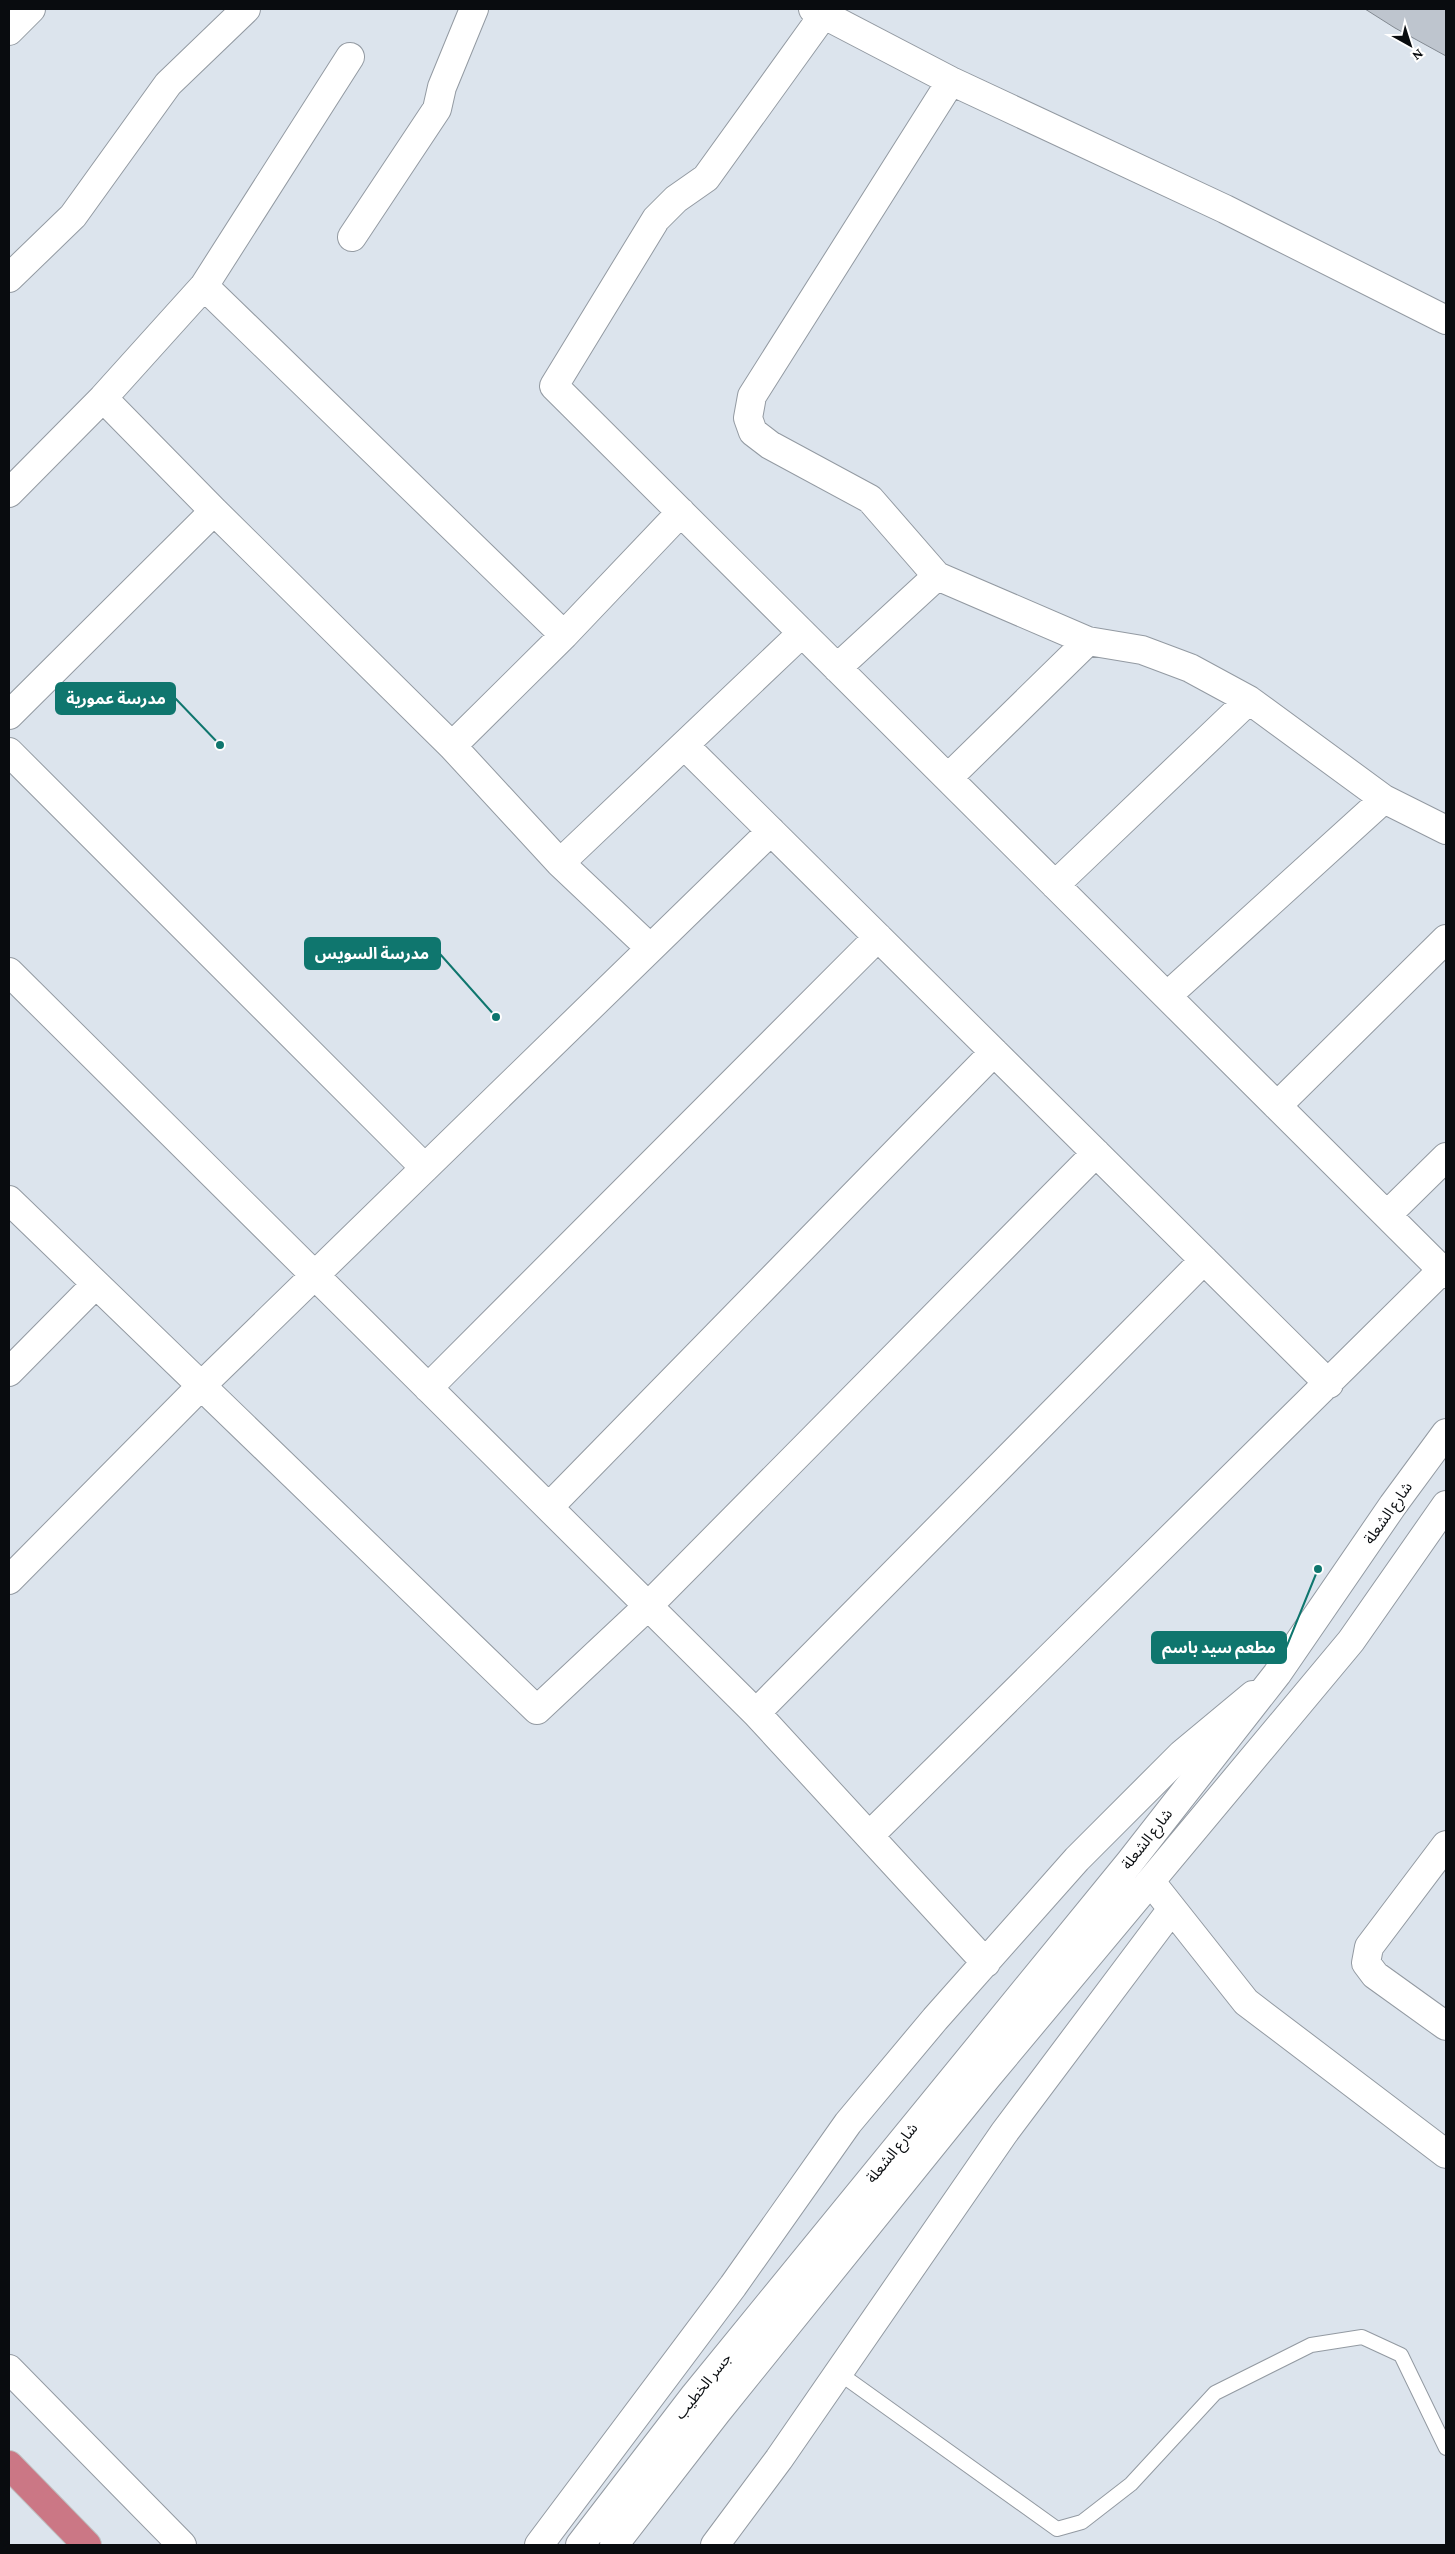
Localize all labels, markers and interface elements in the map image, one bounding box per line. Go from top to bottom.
north arrow [1385,20,1435,70]
text: N [1409,46,1427,65]
callout: مدرسة عمورية [56,683,175,714]
text: مدرسة عمورية [66,690,166,708]
callout: مدرسة السويس [305,938,440,969]
text: مدرسة السويس [315,945,429,963]
street label: شارع الشعلة [1361,1479,1419,1549]
callout: مطعم سيد باسم [1152,1632,1286,1663]
text: مطعم سيد باسم [1162,1639,1276,1660]
street label: شارع الشعلة [1119,1806,1179,1875]
street label: شارع الشعلة [863,2120,924,2188]
street label: جسر الخطيب [672,2350,735,2423]

